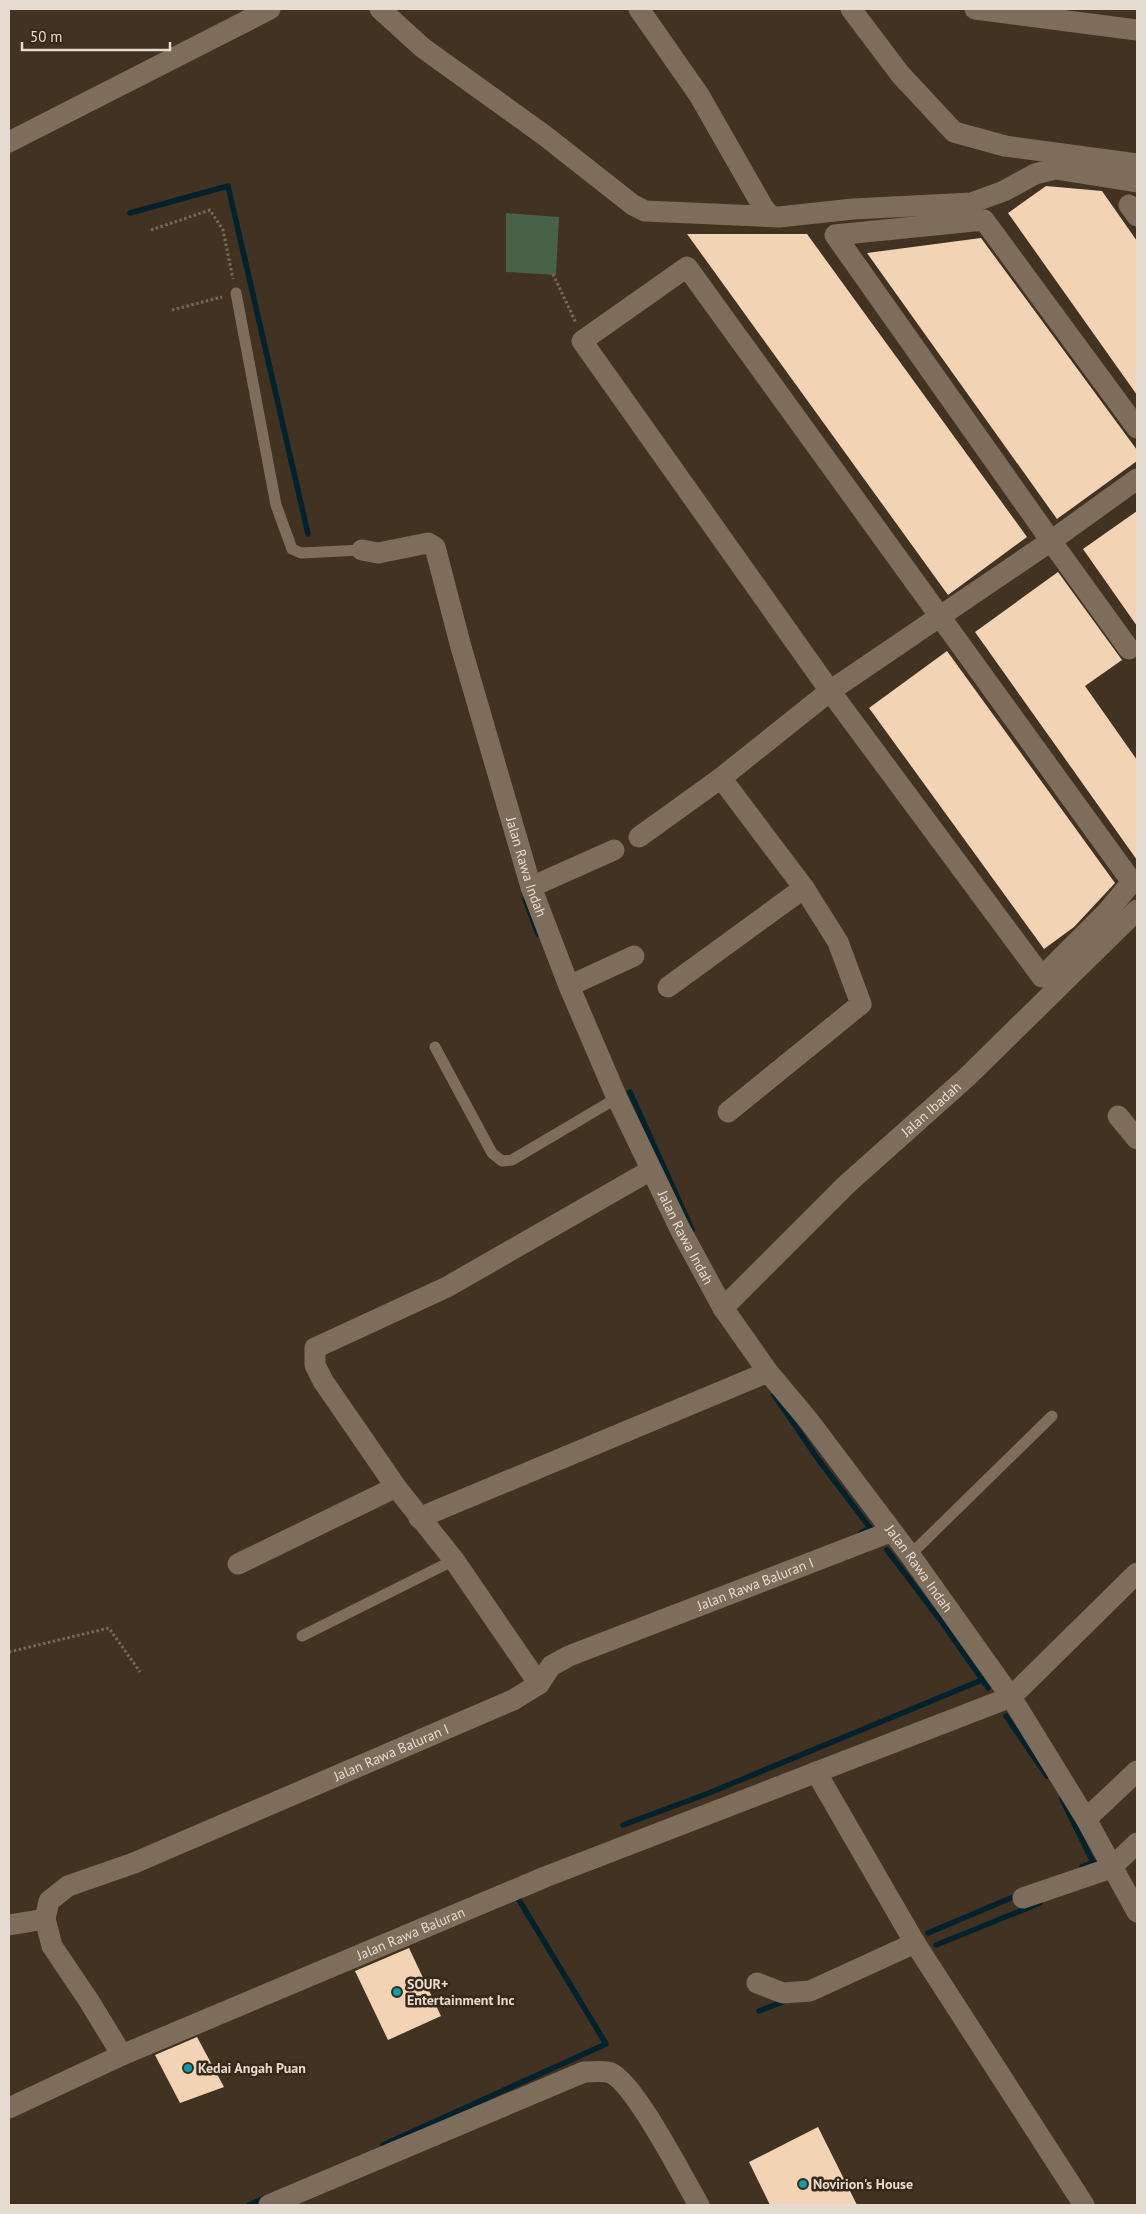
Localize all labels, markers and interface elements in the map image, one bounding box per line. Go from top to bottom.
scale bar [22,20,170,52]
text: 50 m [30,27,63,46]
street label: Jalan Rawa Indah [502,814,551,919]
street label: Jalan Ibadah [897,1078,965,1141]
street label: Jalan Rawa Indah [653,1187,717,1288]
street label: Jalan Rawa Indah [881,1520,957,1616]
street label: Jalan Rawa Baluran I [693,1553,816,1615]
street label: Jalan Rawa Baluran I [330,1720,452,1785]
street label: Jalan Rawa Baluran [353,1903,468,1965]
place label: SOUR+ Entertainment Inc [407,1975,515,2009]
marker: SOUR+ Entertainment Inc [391,1986,403,1998]
place label: Kedai Angah Puan [198,2059,306,2077]
marker: Kedai Angah Puan [182,2062,194,2074]
place label: Novirion's House [813,2175,913,2193]
marker: Novirion's House [797,2178,809,2190]

